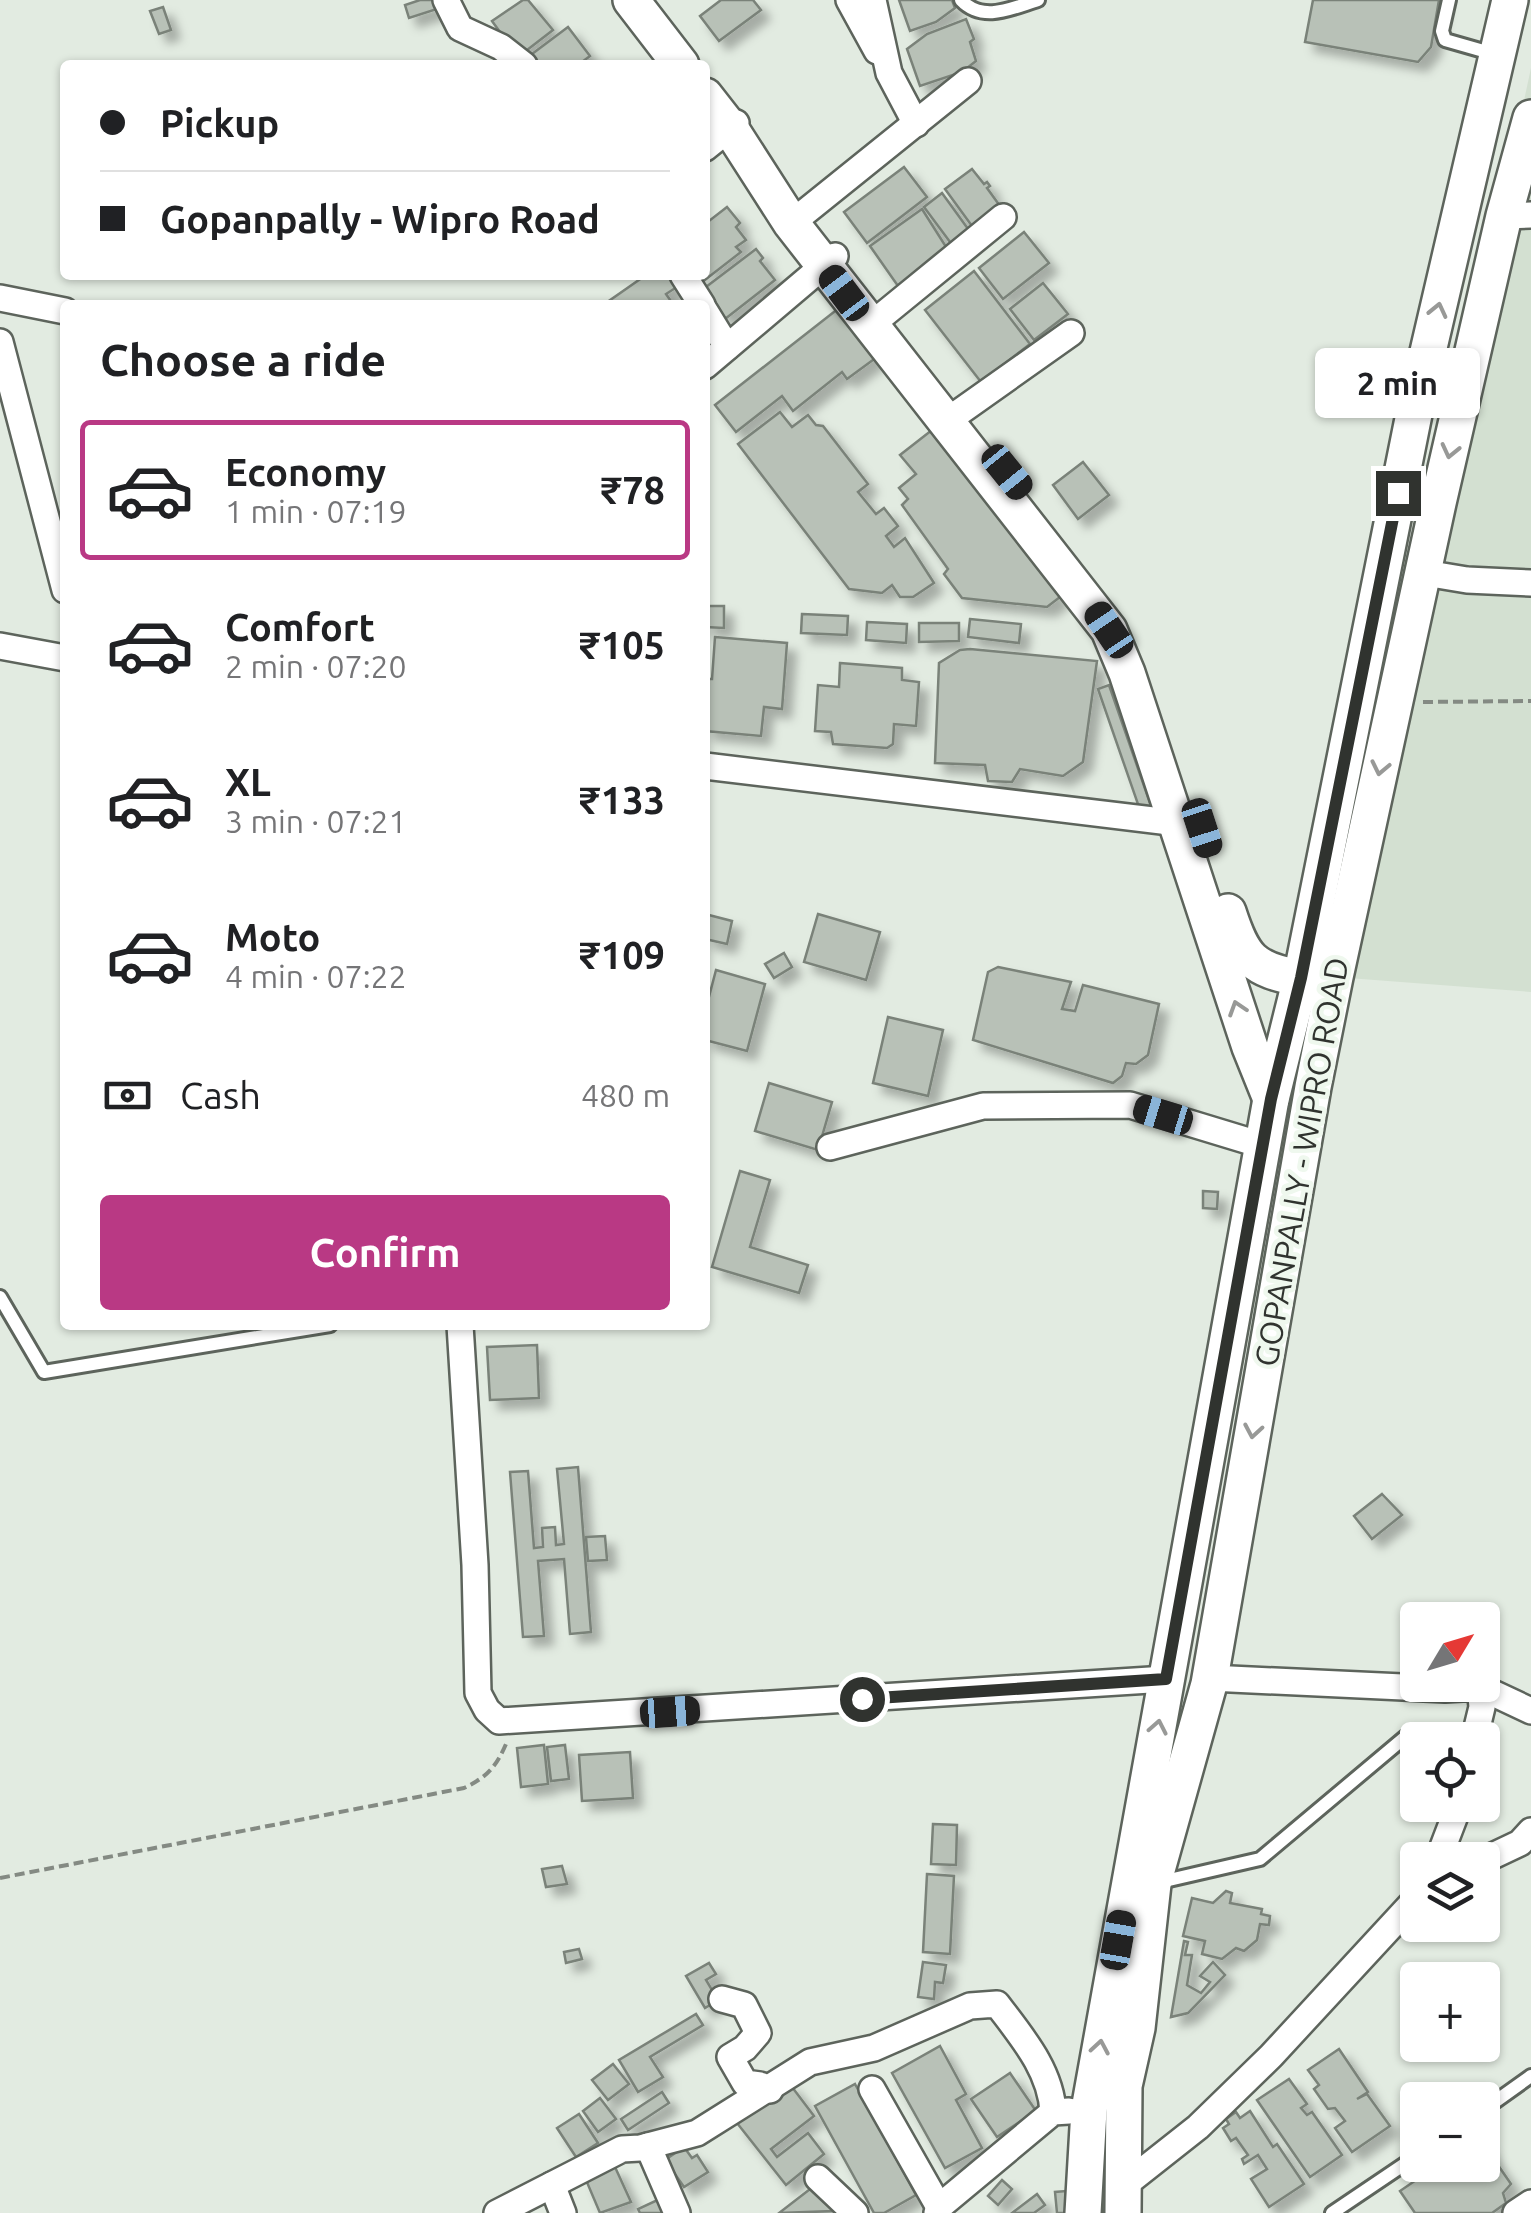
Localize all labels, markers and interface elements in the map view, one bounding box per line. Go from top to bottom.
text: Pickup [160,102,279,144]
text: Gopanpally - Wipro Road [160,198,600,240]
car [814,260,874,326]
one-way arrow [1426,301,1447,318]
text: Choose a ride [100,334,386,385]
callout: 2 min [1316,348,1480,418]
text: 2 min [1357,365,1438,401]
car [976,439,1038,505]
one-way arrow [1441,442,1462,459]
icon: car [105,445,195,535]
text: Economy [225,451,386,493]
text: ₹78 [601,469,665,511]
route end [1376,471,1421,516]
text: 1 min · 07:19 [225,493,407,529]
car [1080,597,1138,663]
icon: car [105,600,195,690]
text: Comfort [225,606,375,648]
text: ₹105 [579,624,665,666]
text: 2 min · 07:20 [225,648,407,684]
icon: car [105,755,195,845]
one-way arrow [1370,759,1391,776]
text: XL [225,761,271,803]
text: ₹133 [579,779,665,821]
car [1178,795,1226,861]
text: 3 min · 07:21 [225,803,407,839]
icon: car [105,910,195,1000]
text: Moto [225,916,320,958]
text: ₹109 [579,934,665,976]
street label: GOPANPALLY - WIPRO ROAD [1247,955,1355,1369]
text: 4 min · 07:22 [225,958,407,994]
one-way arrow [1229,1000,1249,1017]
icon: cash [100,1068,155,1123]
text: Cash [180,1074,261,1116]
text: 480 m [581,1077,670,1113]
car [1130,1092,1196,1138]
button: Confirm [100,1195,670,1310]
one-way arrow [1243,1423,1264,1439]
north arrow [1400,1602,1500,1702]
map controls [1400,1602,1500,2182]
route start [840,1677,885,1722]
car [639,1695,701,1729]
one-way arrow [1146,1719,1167,1736]
button: locate [1400,1722,1500,1822]
button: layers [1400,1842,1500,1942]
car [1098,1908,1138,1972]
button: + [1400,1962,1500,2062]
one-way arrow [1089,2038,1110,2055]
button: − [1400,2082,1500,2182]

